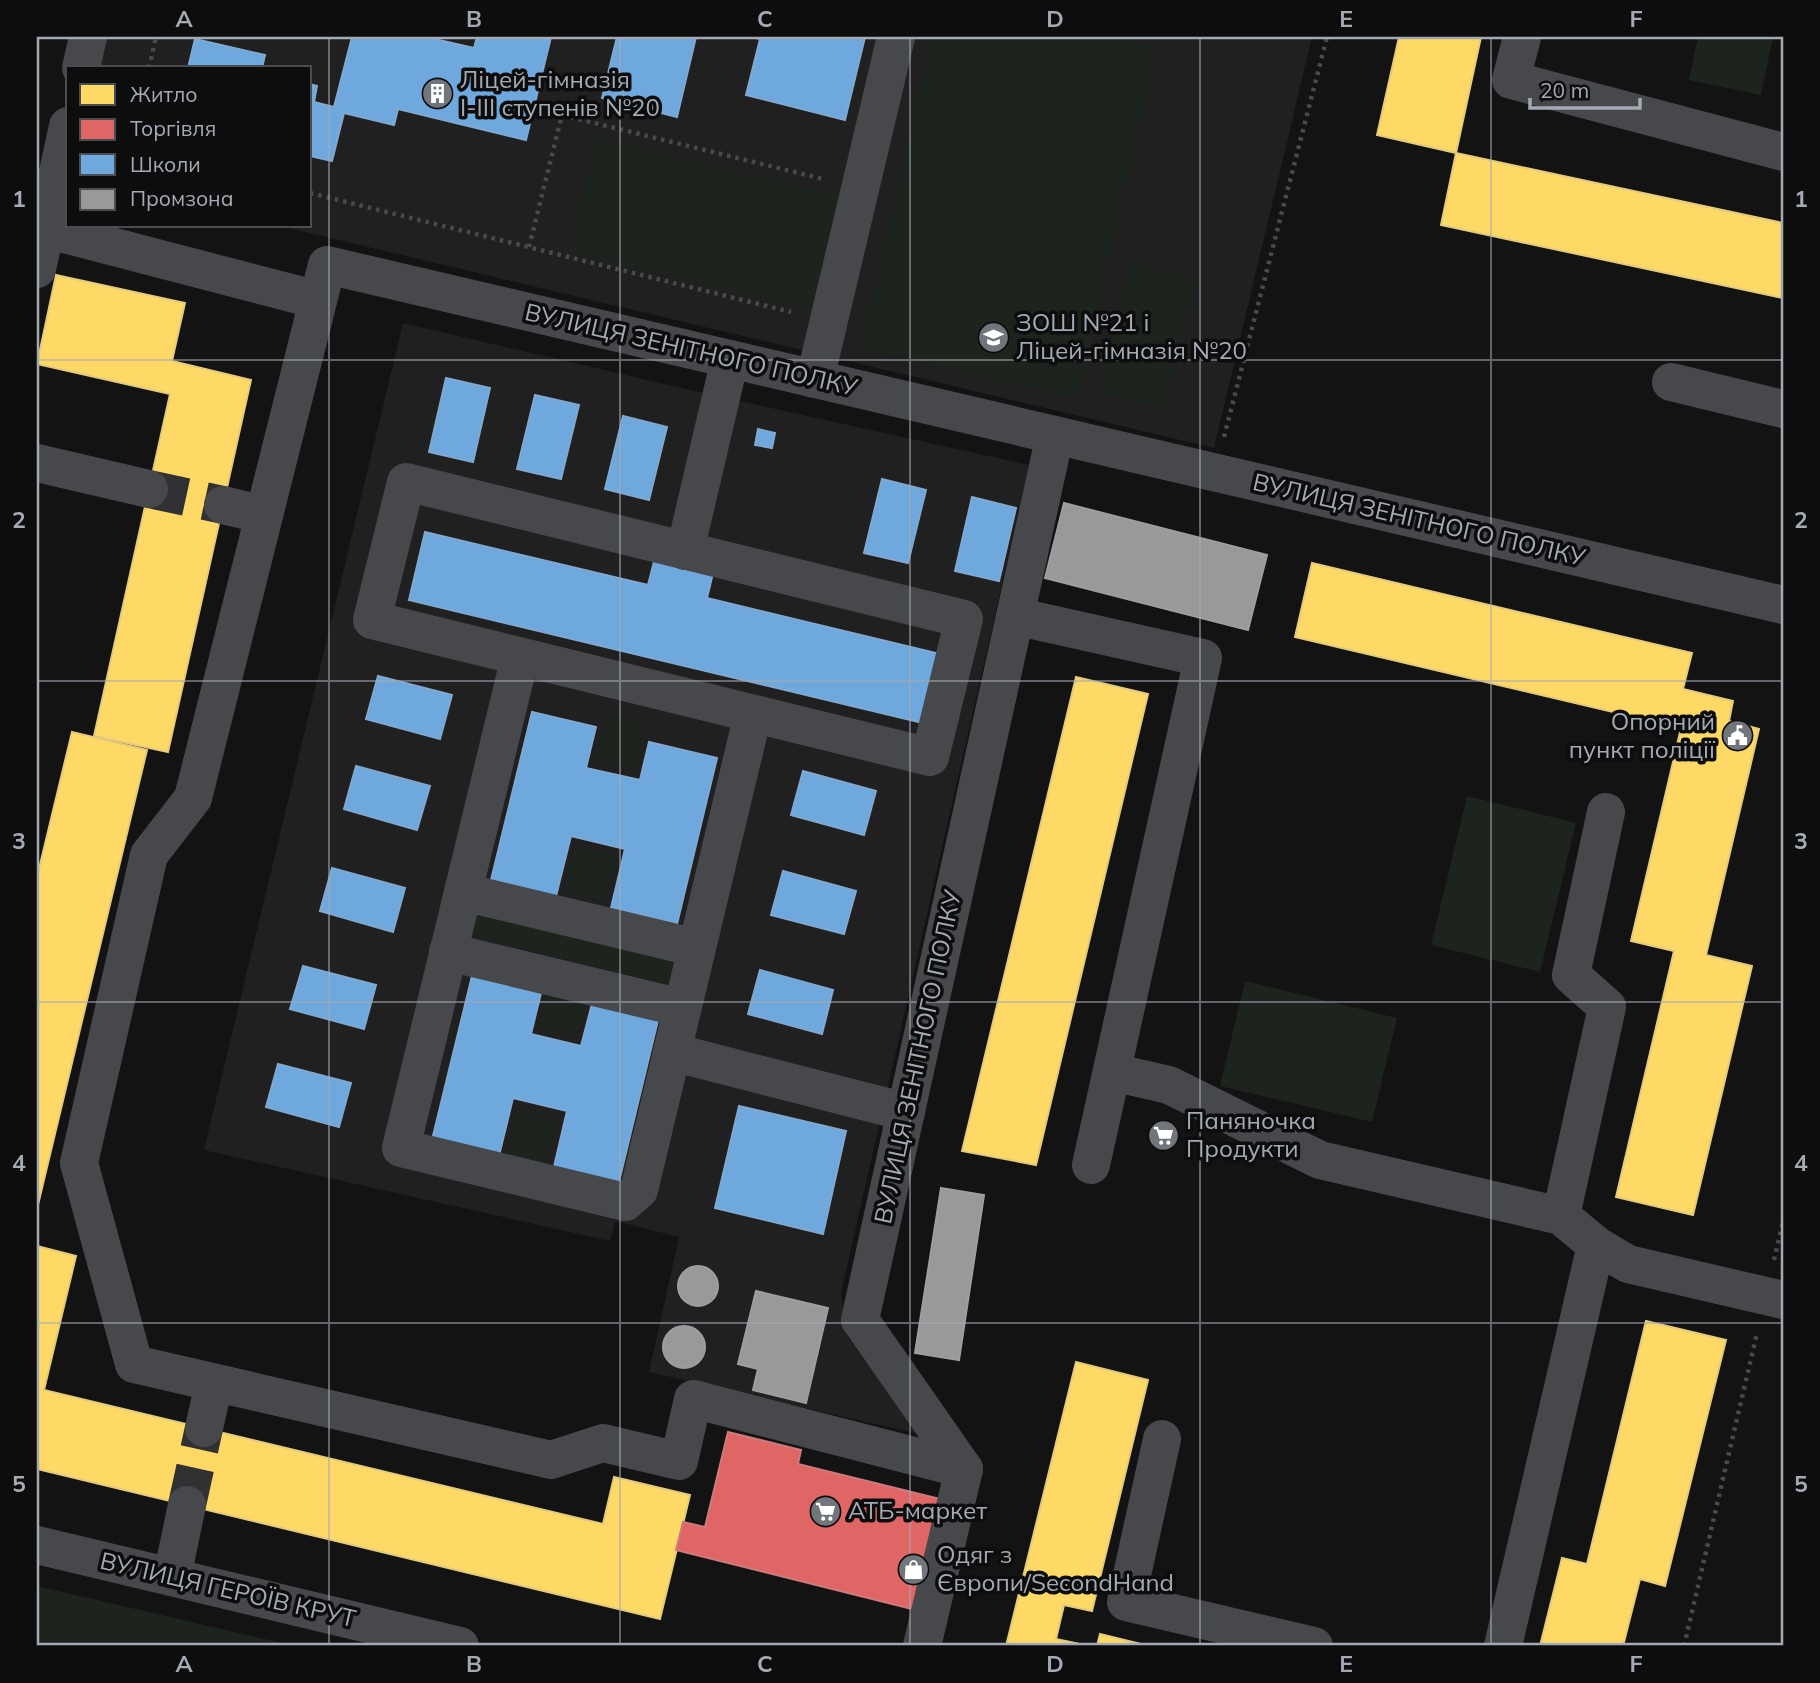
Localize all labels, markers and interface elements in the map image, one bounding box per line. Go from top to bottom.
text: A [175,4,193,33]
text: B [466,4,482,33]
text: C [757,4,773,33]
text: D [1046,4,1064,33]
text: E [1339,4,1353,33]
text: F [1629,4,1643,33]
place label: Ліцей-гімназія I-III ступенів №20 [460,64,660,122]
legend [66,66,312,228]
scale bar [1530,66,1640,110]
building icon: Ліцей-гімназія I-III ступенів №20 [420,77,454,111]
text: 20 m [1540,77,1589,103]
text: Житло [130,81,197,107]
text: Торгівля [130,115,216,141]
text: Школи [130,151,201,177]
text: 1 [12,184,26,213]
text: 1 [1794,184,1808,213]
text: Промзона [130,185,233,211]
street label: ВУЛИЦЯ ЗЕНІТНОГО ПОЛКУ [522,296,860,402]
place label: ЗОШ №21 і Ліцей-гімназія №20 [1016,307,1247,365]
school or university icon: ЗОШ №21 і Ліцей-гімназія №20 [976,320,1010,354]
street label: ВУЛИЦЯ ЗЕНІТНОГО ПОЛКУ [1250,466,1588,572]
text: 2 [12,505,26,534]
text: 2 [1794,505,1808,534]
place label: Опорний пункт поліції [1569,706,1716,764]
public building icon: Опорний пункт поліції [1721,719,1755,753]
text: 3 [12,826,26,855]
text: 3 [1794,826,1808,855]
street label: ВУЛИЦЯ ЗЕНІТНОГО ПОЛКУ [867,887,967,1226]
place label: Паняночка Продукти [1186,1105,1316,1163]
supermarket icon: Паняночка Продукти [1146,1118,1180,1152]
text: 4 [12,1148,26,1177]
text: 4 [1794,1148,1808,1177]
text: 5 [12,1469,26,1498]
text: 5 [1794,1469,1808,1498]
supermarket icon: АТБ-маркет [808,1494,842,1528]
place label: АТБ-маркет [848,1495,987,1525]
place label: Одяг з Європи/SecondHand [937,1539,1174,1597]
street label: ВУЛИЦЯ ГЕРОЇВ КРУТ [97,1545,360,1633]
shop icon: Одяг з Європи/SecondHand [897,1552,931,1586]
text: A [175,1649,193,1678]
text: B [466,1649,482,1678]
text: C [757,1649,773,1678]
text: D [1046,1649,1064,1678]
text: E [1339,1649,1353,1678]
text: F [1629,1649,1643,1678]

